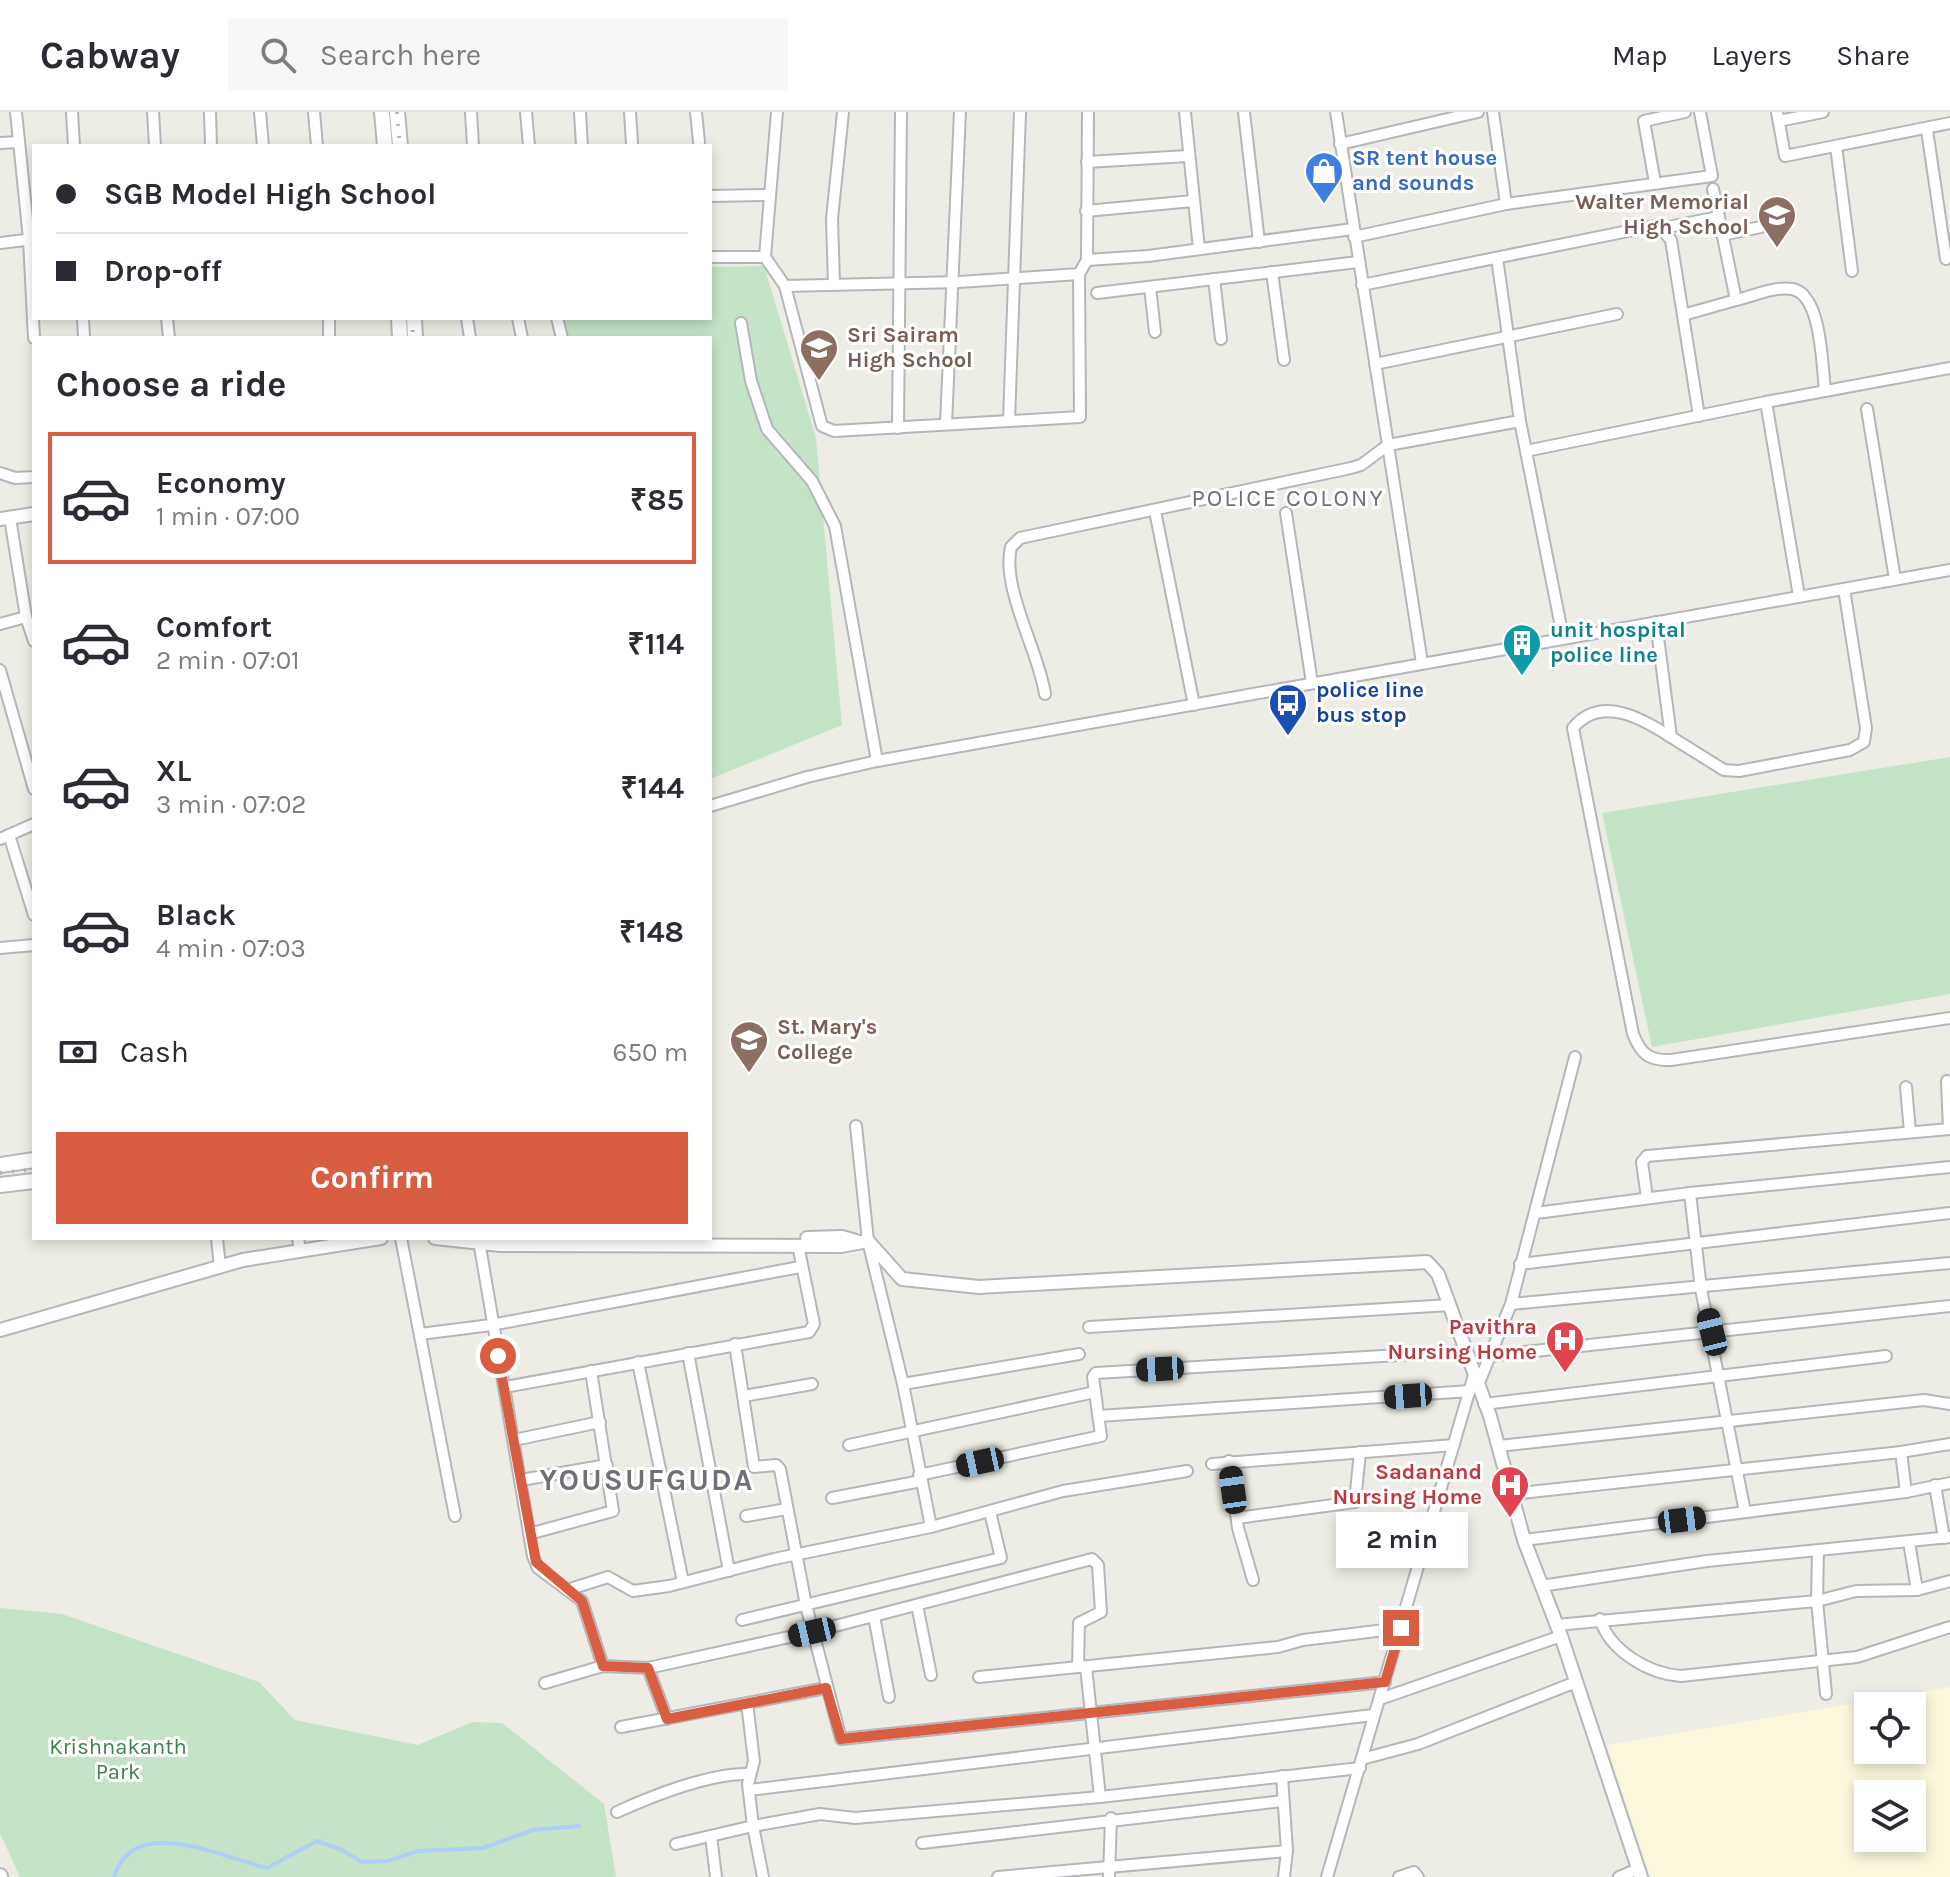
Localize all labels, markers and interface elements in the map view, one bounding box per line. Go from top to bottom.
search box [228,19,788,91]
text: Cabway [40,33,180,78]
icon: search [256,33,300,77]
text: Search here [320,37,481,73]
text: Map [1612,39,1667,72]
text: Layers [1711,39,1792,72]
text: Share [1836,39,1910,72]
place label: SR tent house and sounds [1352,145,1497,196]
shop icon: SR tent house and sounds [1303,150,1345,205]
text: SGB Model High School [104,176,436,212]
place label: Walter Memorial High School [1575,189,1749,240]
school or university icon: Walter Memorial High School [1756,194,1798,249]
text: Drop-off [104,253,222,289]
place label: Sri Sairam High School [847,322,973,373]
school or university icon: Sri Sairam High School [798,327,840,382]
text: Choose a ride [56,363,286,405]
icon: car [60,462,132,534]
text: Economy [156,465,286,501]
text: ₹85 [630,482,684,518]
district label: POLICE COLONY [1191,484,1385,512]
text: 1 min · 07:00 [156,501,300,532]
icon: car [60,606,132,678]
text: Comfort [156,609,272,645]
place label: unit hospital police line [1550,617,1686,668]
building icon: unit hospital police line [1501,622,1543,677]
text: ₹114 [628,626,684,662]
text: 2 min · 07:01 [156,645,300,676]
place label: police line bus stop [1316,677,1424,728]
bus stop icon: police line bus stop [1267,682,1309,737]
icon: car [60,750,132,822]
text: XL [156,753,191,789]
text: ₹144 [620,770,684,806]
text: 3 min · 07:02 [156,789,306,820]
icon: car [60,894,132,966]
text: Black [156,897,236,933]
text: ₹148 [619,914,684,950]
text: 4 min · 07:03 [156,933,306,964]
place label: St. Mary's College [777,1014,877,1065]
school or university icon: St. Mary's College [728,1019,770,1074]
icon: cash [56,1030,100,1074]
text: Cash [120,1034,189,1070]
text: 650 m [613,1037,688,1068]
button: Confirm [56,1132,688,1224]
car [1695,1306,1729,1358]
place label: Pavithra Nursing Home [1387,1314,1537,1365]
hospital icon: Pavithra Nursing Home [1544,1319,1586,1374]
route start [480,1338,516,1374]
car [1135,1356,1185,1382]
car [1383,1382,1433,1410]
car [954,1445,1006,1479]
place label: Sadanand Nursing Home [1332,1459,1482,1510]
district label: YOUSUFGUDA [540,1462,754,1498]
hospital icon: Sadanand Nursing Home [1489,1464,1531,1519]
car [1218,1465,1248,1515]
car [1657,1505,1707,1535]
callout: 2 min [1335,1512,1467,1568]
text: 2 min [1366,1524,1438,1555]
route end [1383,1610,1419,1646]
car [786,1615,838,1649]
map controls [1854,1692,1926,1852]
button: locate [1854,1692,1926,1764]
park label: Krishnakanth Park [49,1734,187,1785]
button: layers [1854,1780,1926,1852]

